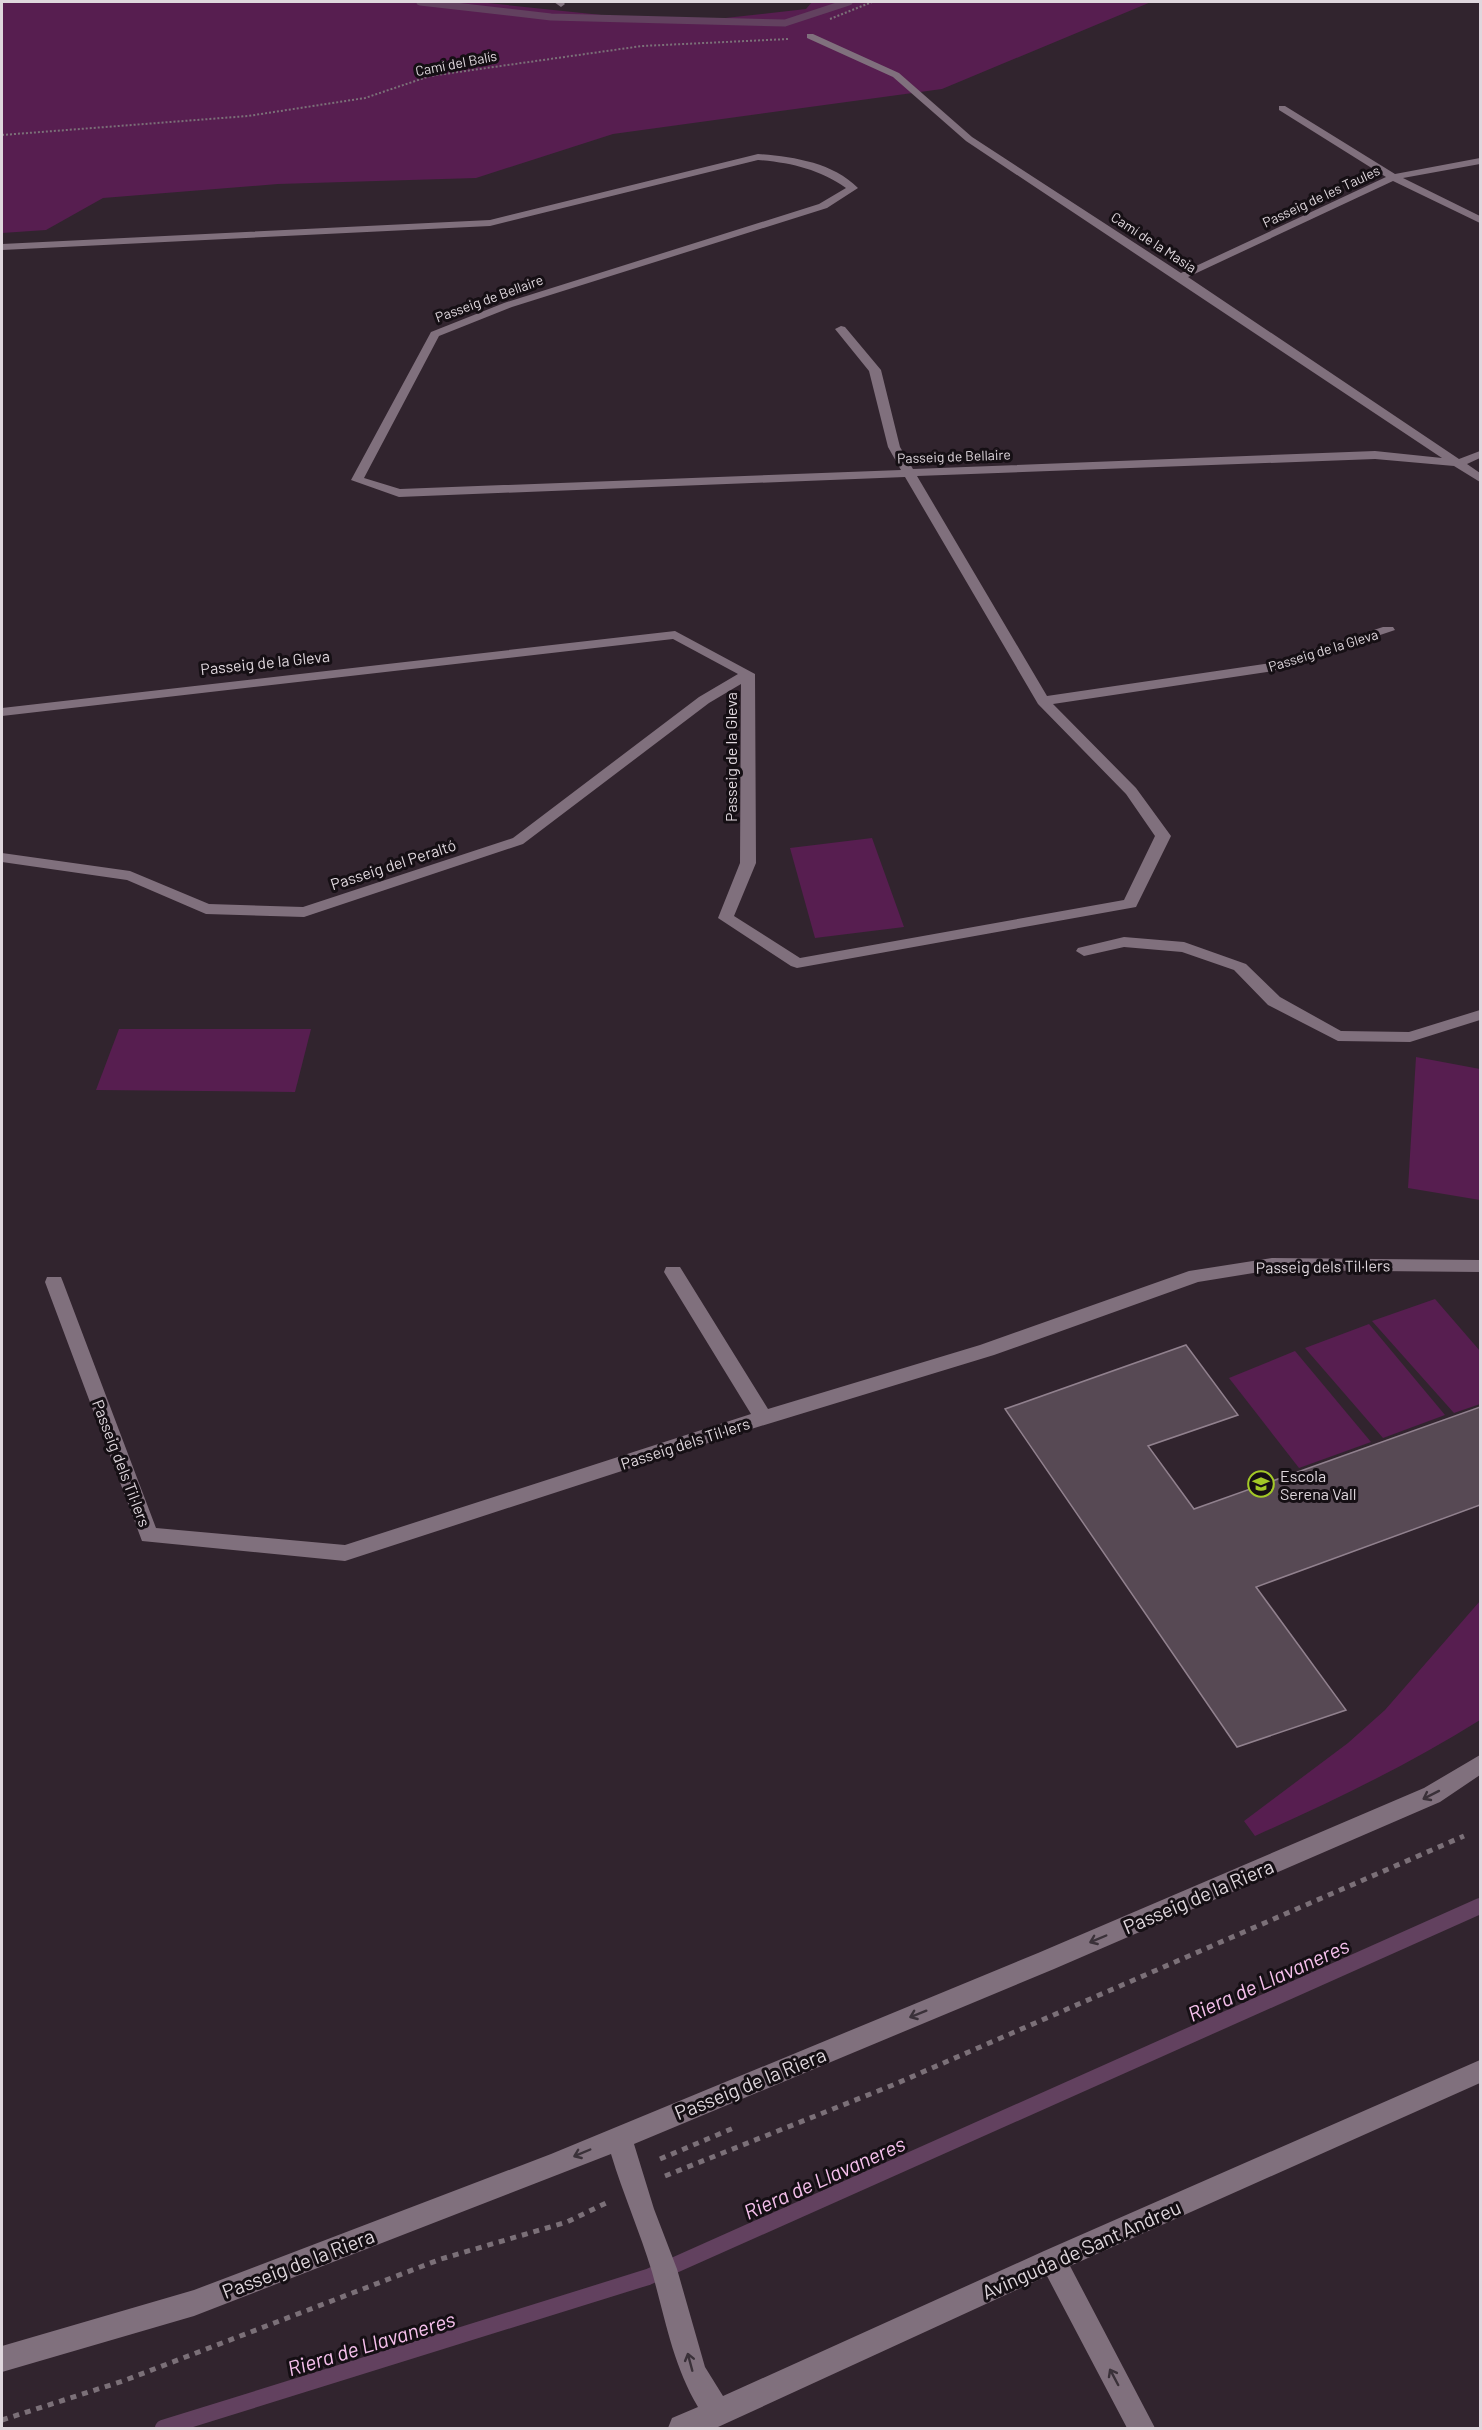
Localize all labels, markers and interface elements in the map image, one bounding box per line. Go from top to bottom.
street label: Camí del Balís [414,47,499,79]
street label: Passeig de les Taules [1260,161,1383,231]
street label: Camí de la Masia [1108,208,1200,276]
street label: Passeig de Bellaire [433,271,545,325]
street label: Passeig de Bellaire [897,446,1011,466]
street label: Passeig de la Gleva [1266,625,1380,675]
street label: Passeig de la Gleva [199,646,331,678]
street label: Passeig de la Gleva [721,692,740,822]
street label: Passeig del Peraltó [328,835,458,893]
street label: Passeig dels Til·lers [1256,1255,1390,1277]
street label: Passeig dels Til·lers [89,1397,155,1529]
street label: Passeig dels Til·lers [618,1413,752,1473]
place label: Escola Serena Vall [1280,1466,1356,1503]
school or university icon: Escola Serena Vall [1246,1469,1276,1499]
one-way arrow [1422,1789,1440,1801]
street label: Passeig de la Riera [1119,1853,1277,1939]
water label: Riera de Llavaneres [1183,1932,1353,2026]
one-way arrow [1089,1934,1107,1945]
one-way arrow [909,2009,927,2020]
street label: Passeig de la Riera [671,2042,829,2124]
water label: Riera de Llavaneres [739,2130,909,2224]
one-way arrow [574,2148,592,2159]
street label: Avinguda de Sant Andreu [978,2194,1184,2304]
street label: Passeig de la Riera [218,2223,378,2303]
water label: Riera de Llavaneres [284,2306,458,2380]
one-way arrow [684,2353,695,2372]
one-way arrow [1108,2368,1119,2386]

